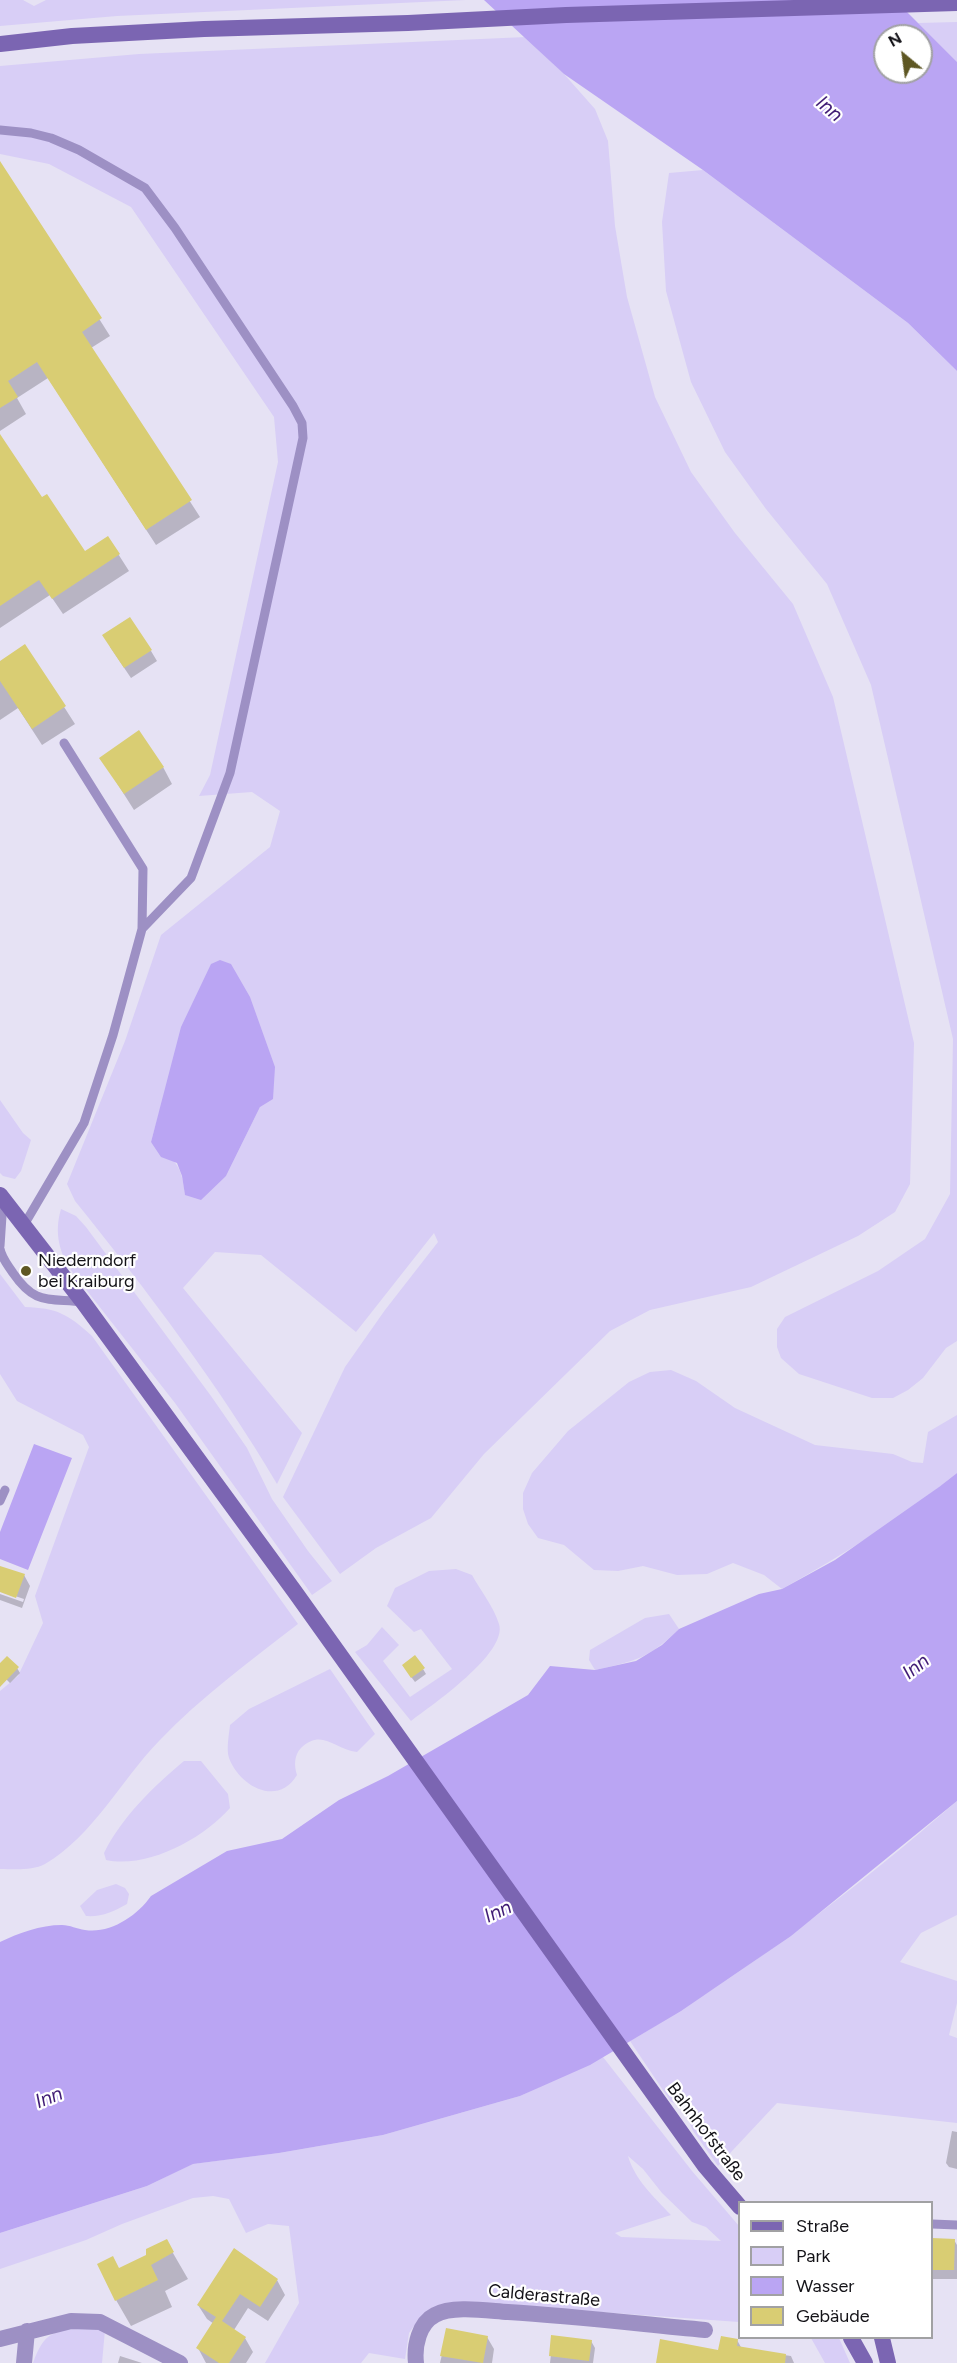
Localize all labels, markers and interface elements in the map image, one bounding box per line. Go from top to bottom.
north arrow [873,24,933,84]
text: N [885,28,905,51]
water label: Inn [811,91,847,127]
place label: Niederndorf bei Kraiburg [38,1250,136,1292]
marker: Niederndorf bei Kraiburg [19,1264,33,1278]
water label: Inn [898,1649,934,1685]
water label: Inn [480,1895,516,1929]
street label: Bahnhofstraße [662,2078,750,2186]
water label: Inn [32,2082,66,2114]
legend [738,2201,933,2339]
text: Straße [796,2215,849,2237]
text: Park [796,2245,830,2267]
text: Wasser [796,2275,854,2297]
street label: Calderastraße [487,2280,601,2312]
text: Gebäude [796,2305,870,2327]

